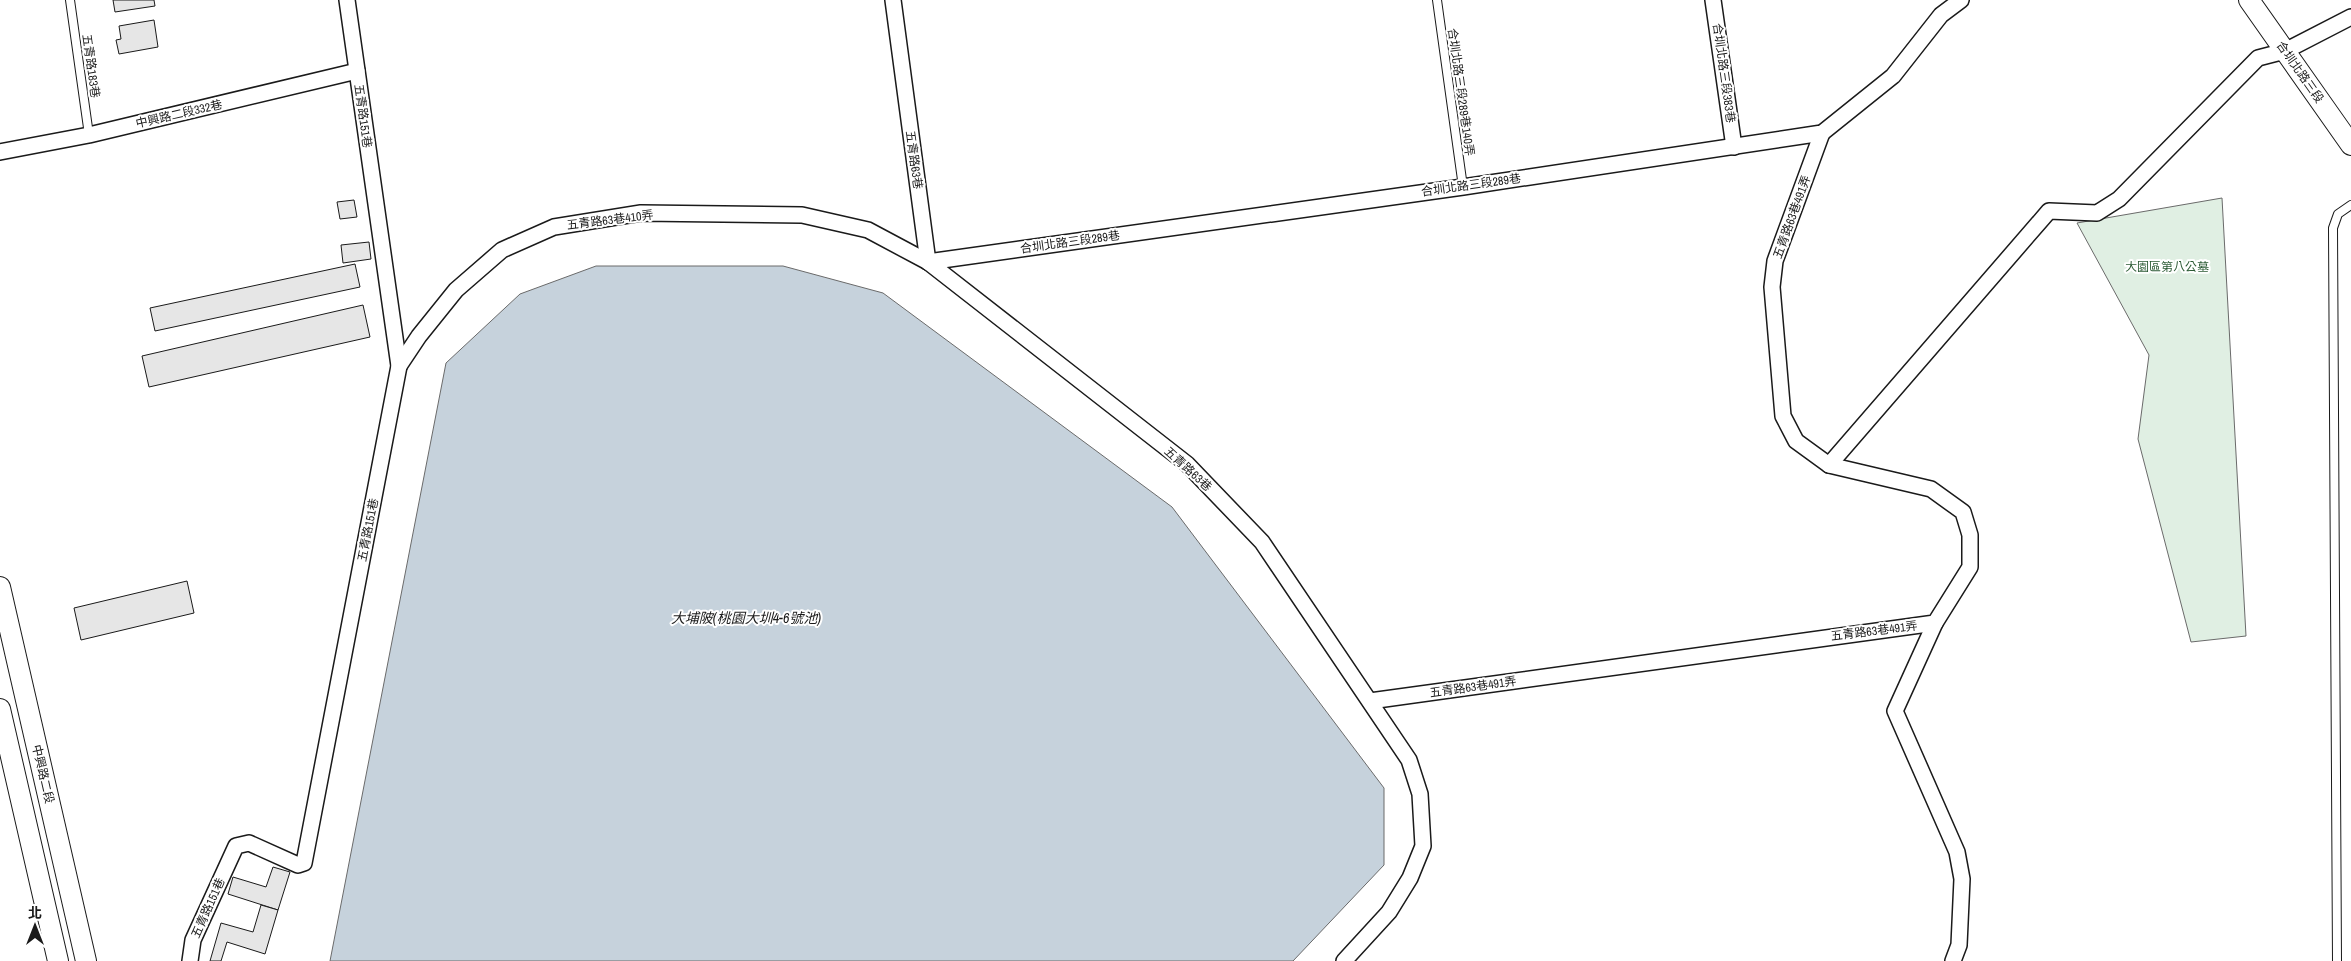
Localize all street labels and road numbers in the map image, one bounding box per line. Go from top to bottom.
street label: 合圳北路三段383巷 [1709,22,1739,124]
street label: 合圳北路三段289巷140弄 [1444,27,1478,157]
street label: 五青路183巷 [79,33,103,99]
street label: 合圳北路三段 [2273,38,2327,106]
street label: 五青路151巷 [351,83,375,149]
street label: 中興路二段332巷 [134,96,224,132]
street label: 五青路63巷 [902,130,926,190]
street label: 合圳北路三段289巷 [1420,170,1522,200]
street label: 五青路63巷491弄 [1770,173,1814,261]
street label: 五青路63巷410弄 [566,207,654,233]
street label: 合圳北路三段289巷 [1019,227,1121,257]
street label: 五青路63巷 [1161,443,1215,495]
street label: 五青路151巷 [354,497,382,563]
street label: 五青路63巷491弄 [1830,618,1918,644]
street label: 五青路63巷491弄 [1429,673,1517,701]
street label: 中興路二段 [28,743,58,805]
street label: 五青路151巷 [188,875,228,941]

